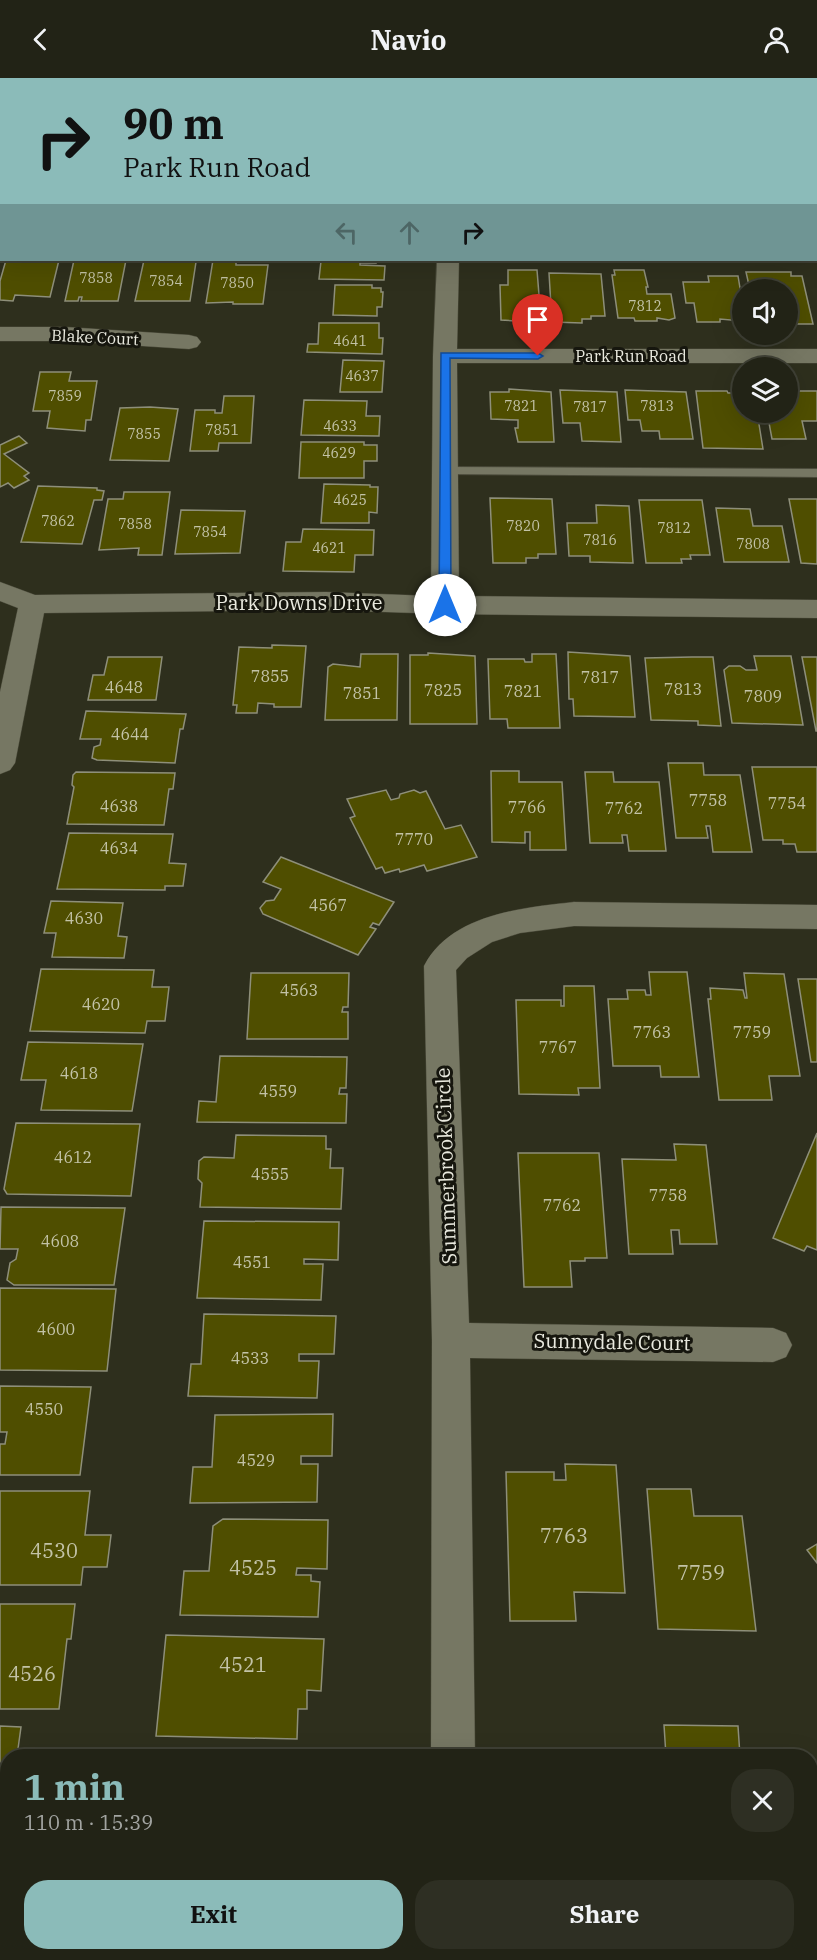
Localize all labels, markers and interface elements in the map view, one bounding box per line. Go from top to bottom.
text: Navio [370,22,447,57]
icon: back [24,23,57,56]
icon: person [760,23,793,56]
text: 90 m [123,96,224,151]
icon: right [24,102,102,180]
text: Park Run Road [123,149,311,184]
icon: left [330,216,363,249]
icon: ahead [393,216,426,249]
icon: right [456,216,489,249]
house number: 7858 [79,269,113,287]
house number: 7854 [149,272,183,290]
house number: 7850 [220,274,254,292]
map controls [732,279,798,423]
button: sound [732,279,798,345]
pin [512,294,563,356]
house number: 7812 [628,297,662,315]
icon: arrive [521,303,554,336]
street label: Blake Court [51,325,140,349]
house number: 4641 [333,332,367,350]
street label: Park Run Road [575,346,687,366]
button: layers [732,357,798,423]
house number: 4637 [345,367,379,385]
house number: 7859 [48,387,82,405]
house number: 7821 [504,397,538,415]
house number: 7813 [640,397,674,415]
house number: 7817 [573,398,607,416]
house number: 4633 [323,417,357,435]
house number: 7851 [205,421,239,439]
house number: 7855 [127,425,161,443]
house number: 4629 [322,444,356,462]
house number: 4625 [333,491,367,509]
house number: 7862 [41,512,75,530]
house number: 7858 [118,515,152,533]
house number: 7820 [506,517,540,535]
house number: 7812 [657,519,691,537]
house number: 7854 [193,523,227,541]
house number: 7816 [583,531,617,549]
house number: 7808 [736,535,770,553]
house number: 4621 [312,539,346,557]
position arrow [413,573,477,637]
street label: Park Downs Drive [216,589,382,616]
house number: 7855 [251,666,289,686]
house number: 7817 [581,667,619,687]
house number: 4648 [105,677,143,697]
house number: 7813 [664,679,702,699]
house number: 7825 [424,680,462,700]
house number: 7821 [504,681,542,701]
house number: 7851 [343,683,381,703]
house number: 7809 [744,686,782,706]
house number: 4644 [111,724,149,744]
house number: 7758 [689,790,727,810]
house number: 7754 [768,793,806,813]
house number: 4638 [100,796,138,816]
house number: 7766 [508,797,546,817]
house number: 7762 [605,798,643,818]
house number: 7770 [395,829,433,849]
house number: 4634 [100,838,138,858]
house number: 4567 [309,895,347,915]
house number: 4630 [65,908,103,928]
house number: 4563 [280,980,318,1000]
house number: 4620 [82,994,120,1014]
house number: 7763 [633,1022,671,1042]
house number: 7759 [733,1022,771,1042]
house number: 7767 [539,1037,577,1057]
house number: 4618 [60,1063,98,1083]
street label: Summerbrook Circle [429,1067,462,1265]
house number: 4559 [259,1081,297,1101]
house number: 4612 [54,1147,92,1167]
house number: 4555 [251,1164,289,1184]
house number: 7758 [649,1185,687,1205]
house number: 7762 [543,1195,581,1215]
house number: 4608 [41,1231,79,1251]
house number: 4551 [233,1252,271,1272]
house number: 4600 [37,1319,75,1339]
street label: Sunnydale Court [533,1327,691,1356]
house number: 4533 [231,1348,269,1368]
house number: 4550 [25,1399,63,1419]
house number: 4529 [237,1450,275,1470]
house number: 7763 [540,1522,588,1549]
house number: 4530 [30,1537,78,1564]
house number: 4525 [229,1554,277,1581]
house number: 7759 [677,1559,725,1586]
house number: 4521 [219,1651,267,1678]
house number: 4526 [8,1660,56,1687]
text: 1 min [24,1763,125,1810]
button: close [731,1769,794,1832]
text: 110 m · 15:39 [24,1809,153,1836]
button: Exit [24,1880,403,1949]
button: Share [415,1880,794,1949]

